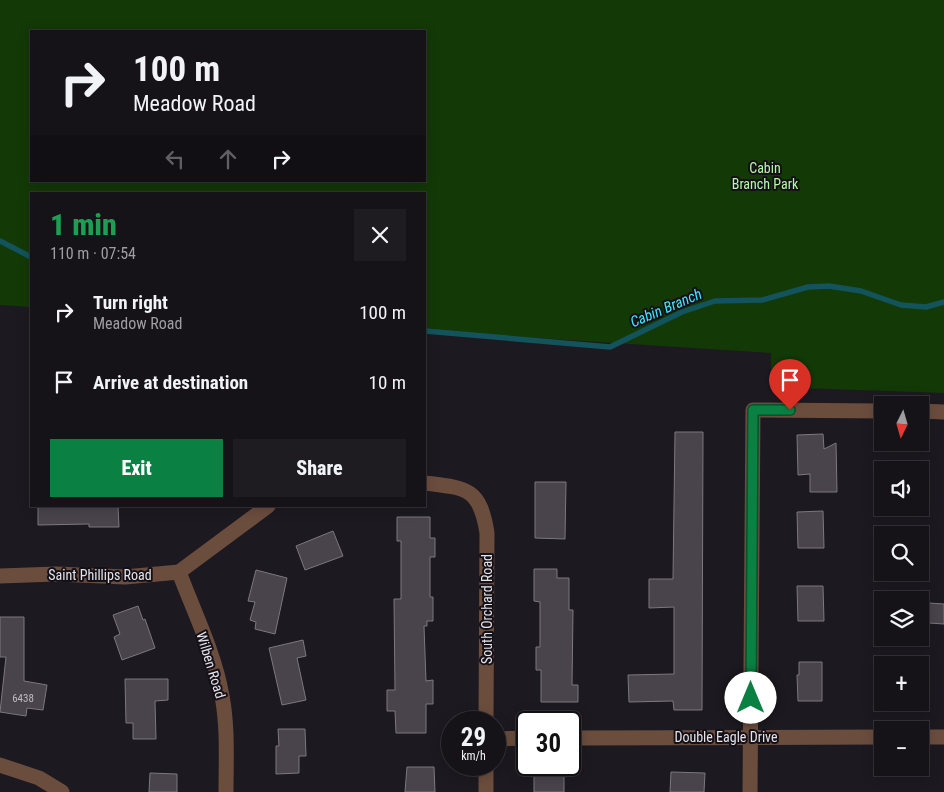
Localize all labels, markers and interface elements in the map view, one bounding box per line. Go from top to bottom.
text: 100 m [133,49,220,90]
icon: right [50,50,115,115]
text: Meadow Road [133,91,256,116]
icon: left [161,145,189,173]
icon: ahead [214,145,242,173]
icon: right [267,145,295,173]
park label: Cabin Branch Park [732,160,799,192]
text: 1 min [50,207,117,242]
button: close [354,209,406,261]
text: 110 m · 07:54 [50,244,136,263]
water label: Cabin Branch [627,285,705,331]
text: Turn right [93,291,168,314]
icon: right [50,298,78,326]
text: 100 m [359,301,406,324]
text: Meadow Road [93,314,182,333]
pin [769,359,811,410]
icon: arrive [776,366,804,394]
icon: arrive [50,368,78,396]
text: Arrive at destination [93,371,248,394]
text: 10 m [369,371,406,394]
north arrow [874,396,929,451]
map controls [874,396,929,776]
button: Exit [50,439,223,497]
button: Share [233,439,406,497]
button: sound [874,461,929,516]
button: search [874,526,929,581]
street label: South Orchard Road [479,554,495,664]
street label: Saint Phillips Road [48,567,152,583]
button: layers [874,591,929,646]
street label: Wilben Road [193,630,229,700]
button: + [874,656,929,711]
position arrow [724,671,776,723]
house number: 6438 [12,692,34,705]
speed limit sign: 30 [516,711,581,776]
button: − [874,721,929,776]
text: 29 [461,723,486,752]
street label: Double Eagle Drive [674,729,778,745]
text: km/h [461,749,486,763]

